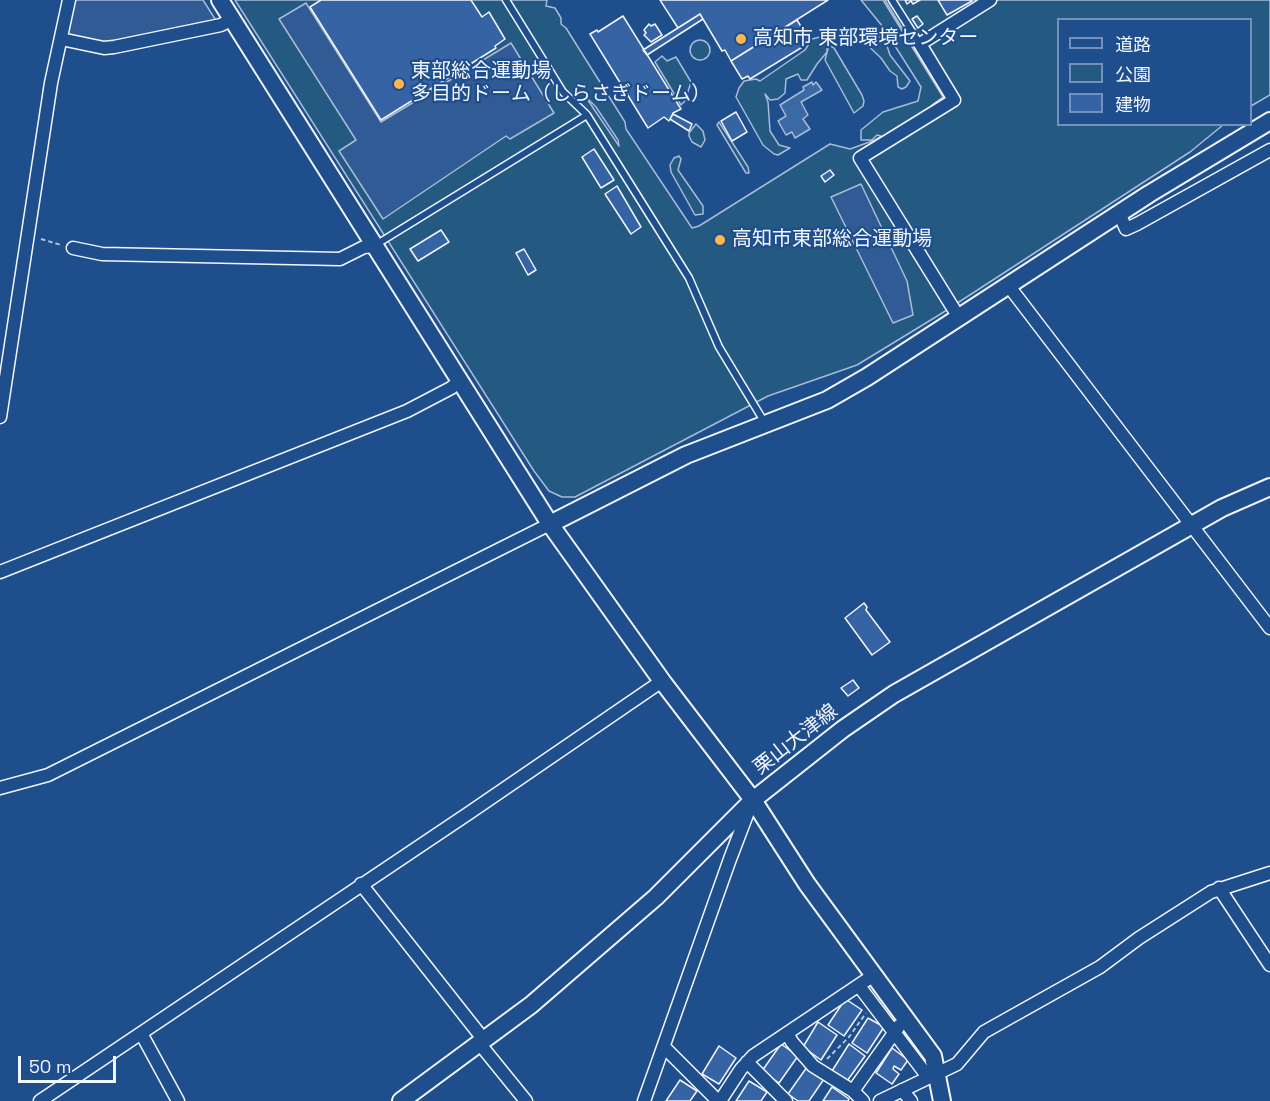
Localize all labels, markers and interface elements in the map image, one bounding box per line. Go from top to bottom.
legend [1057,18,1252,126]
place label: 高知市 東部環境センター [753,27,978,51]
marker: 高知市 東部環境センター [734,32,748,46]
text: 道路 [1115,33,1151,56]
place label: 東部総合運動場 多目的ドーム（しらさぎドーム） [411,60,711,107]
text: 公園 [1115,63,1151,86]
marker: 東部総合運動場 多目的ドーム（しらさぎドーム） [392,77,406,91]
text: 建物 [1115,93,1151,116]
place label: 高知市東部総合運動場 [732,228,932,252]
marker: 高知市東部総合運動場 [713,233,727,247]
street label: 栗山大津線 [749,700,843,780]
scale bar [21,1044,118,1082]
text: 50 m [29,1055,71,1078]

